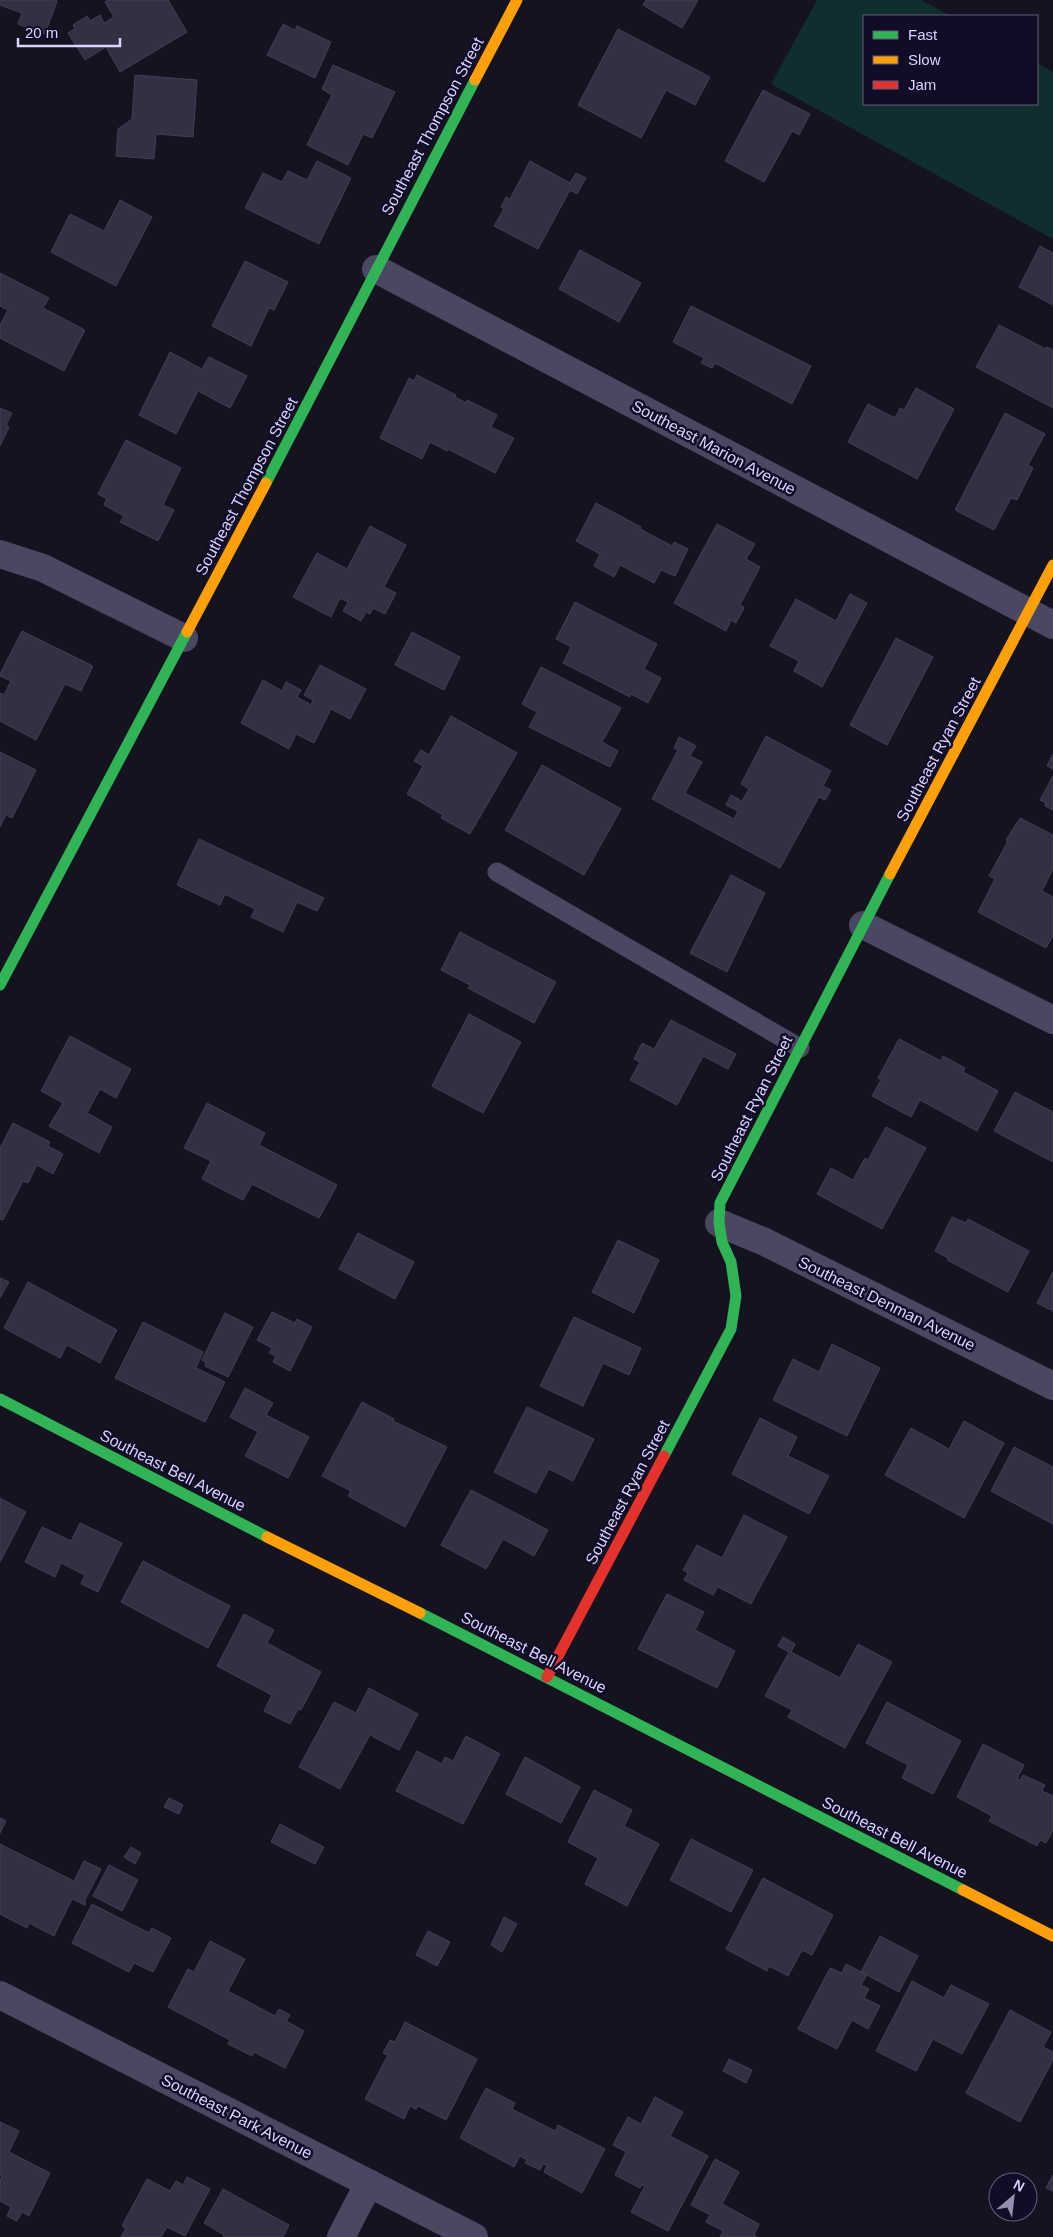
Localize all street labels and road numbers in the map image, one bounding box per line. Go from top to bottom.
street label: Southeast Thompson Street [378,34,487,218]
street label: Southeast Thompson Street [192,394,301,578]
street label: Southeast Marion Avenue [629,397,799,498]
street label: Southeast Ryan Street [893,674,984,824]
street label: Southeast Ryan Street [707,1032,796,1184]
street label: Southeast Denman Avenue [796,1253,978,1354]
street label: Southeast Ryan Street [582,1417,673,1567]
street label: Southeast Bell Avenue [97,1426,248,1515]
street label: Southeast Bell Avenue [458,1608,609,1697]
street label: Southeast Bell Avenue [819,1793,970,1882]
street label: Southeast Park Avenue [159,2071,315,2162]

